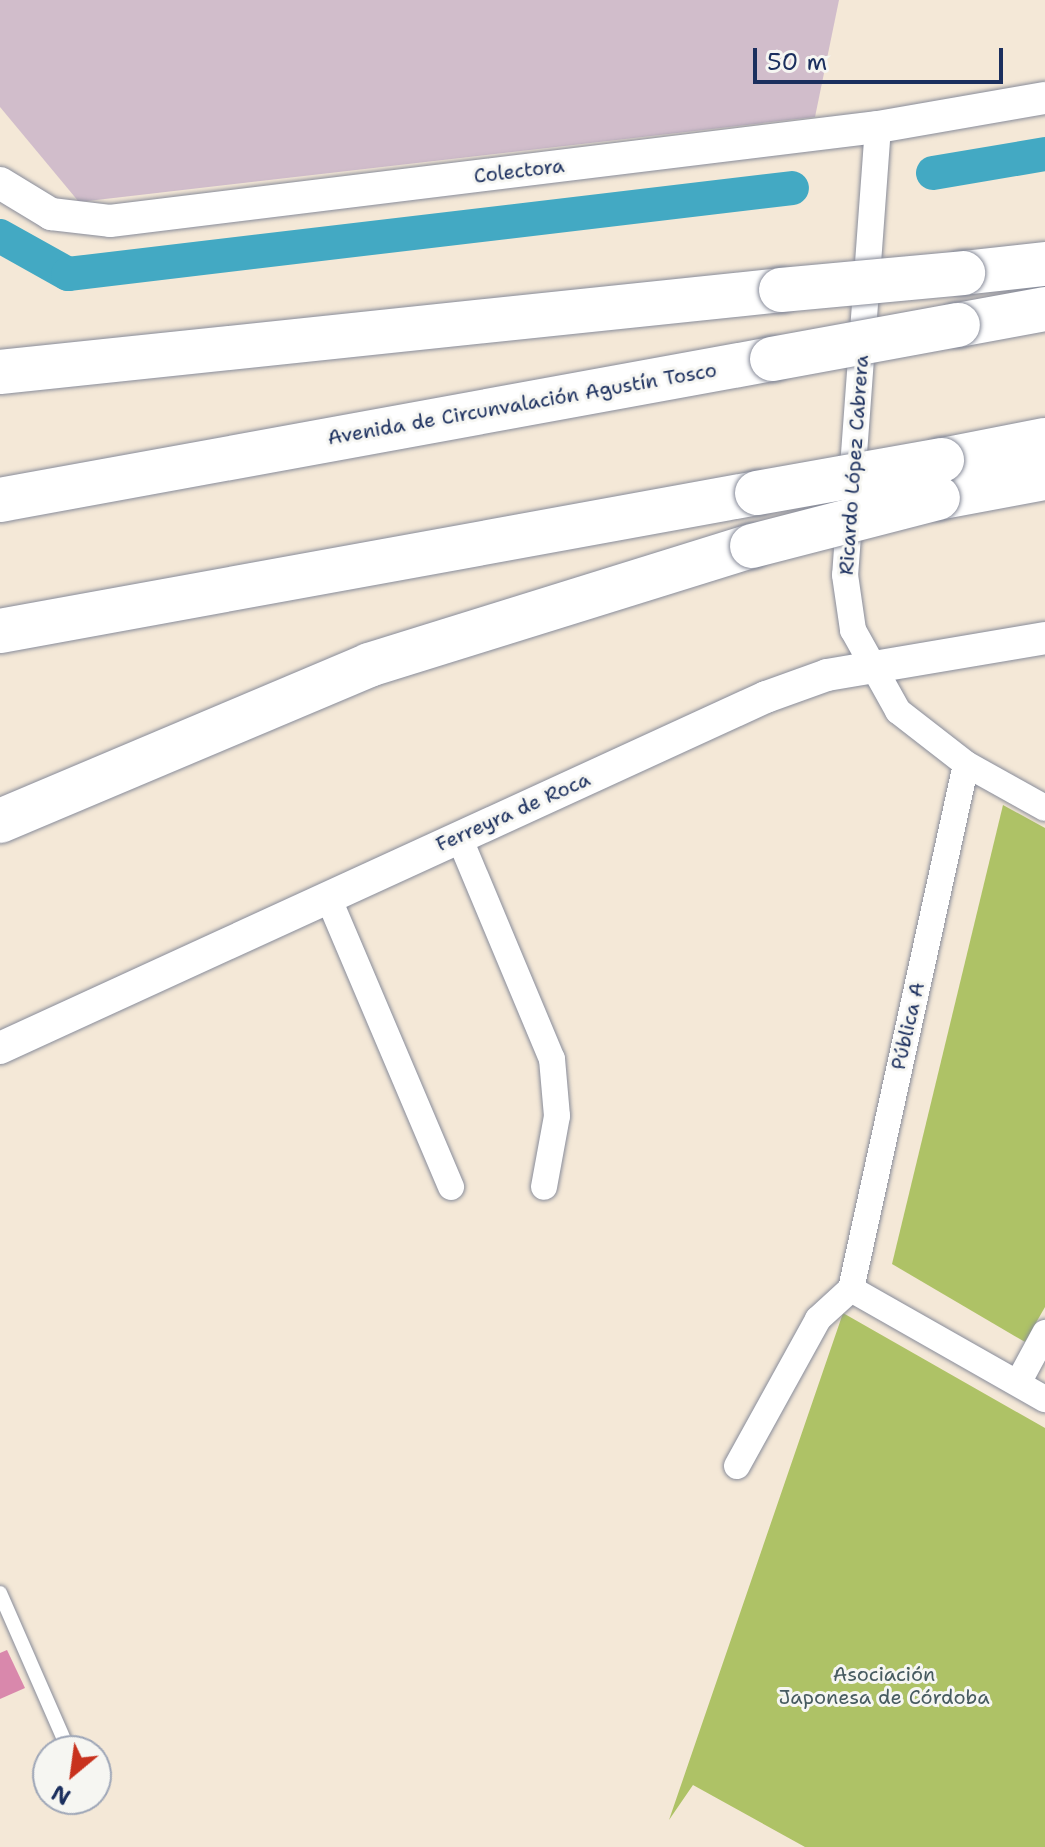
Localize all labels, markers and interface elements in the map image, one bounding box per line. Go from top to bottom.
scale bar [757,32,1007,82]
text: 50 m [767,46,827,78]
street label: Colectora [472,154,566,188]
street label: Ricardo López Cabrera [834,354,874,576]
street label: Avenida de Circunvalación Agustín Tosco [326,358,718,450]
street label: Ferreyra de Roca [432,767,594,857]
street label: Pública A [886,980,930,1072]
park label: Asociación Japonesa de Córdoba [778,1663,990,1710]
north arrow [32,1735,112,1815]
text: N [46,1778,76,1812]

